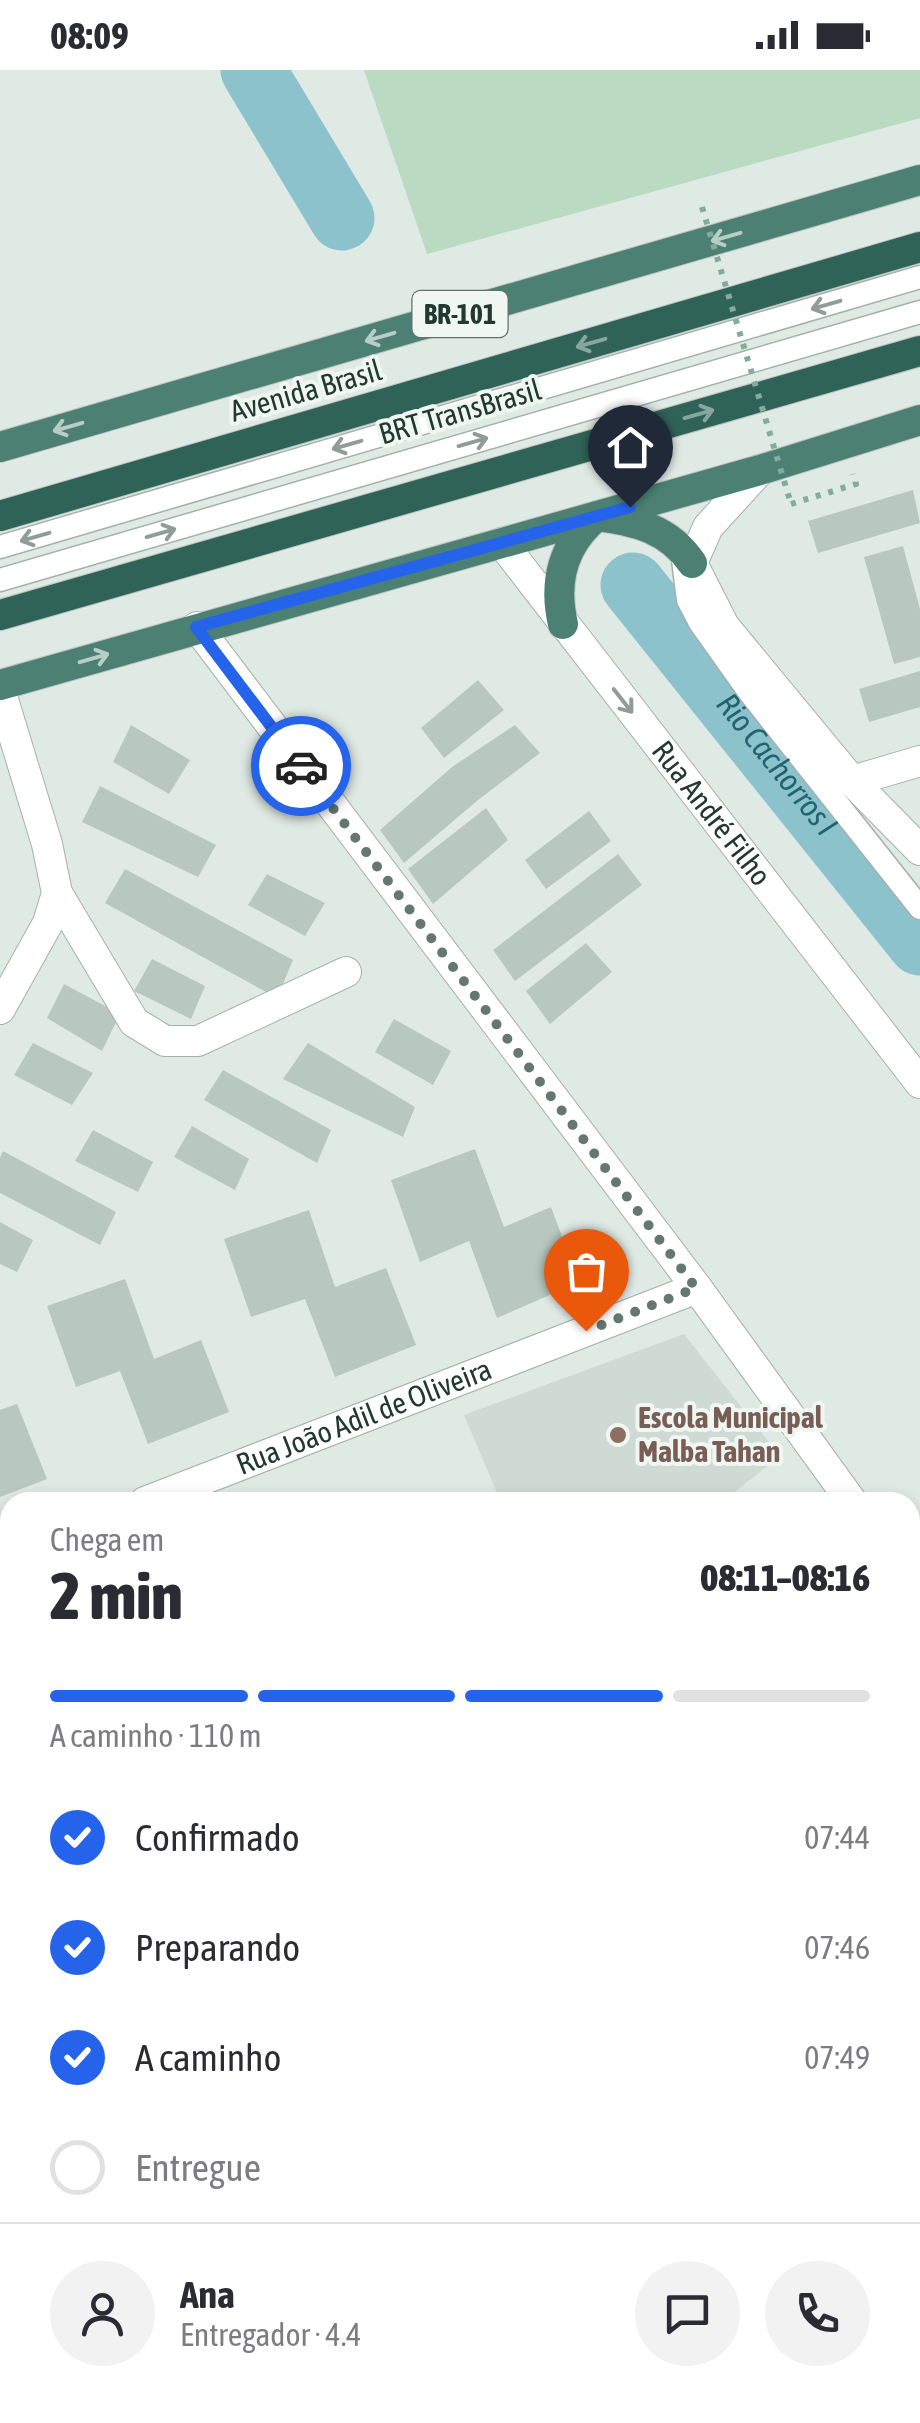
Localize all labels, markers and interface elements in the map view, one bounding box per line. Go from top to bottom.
text: 08:09 [50,14,129,57]
one-way arrow [711,229,742,247]
road number: BR-101 [412,291,508,337]
one-way arrow [811,297,843,315]
one-way arrow [365,329,396,347]
one-way arrow [576,335,608,353]
street label: Avenida Brasil [226,352,385,428]
street label: BRT TransBrasil [375,372,545,450]
one-way arrow [683,404,714,423]
pin [588,405,673,508]
one-way arrow [52,419,84,437]
icon: home [603,420,658,475]
one-way arrow [457,432,488,450]
one-way arrow [331,437,363,455]
one-way arrow [145,523,176,541]
one-way arrow [20,529,51,547]
one-way arrow [77,648,109,666]
water label: Rio Cachorros I [709,686,845,843]
one-way arrow [613,687,634,714]
courier [251,716,351,816]
street label: Rua André Filho [646,734,779,892]
icon: car [274,739,329,794]
pin [544,1229,629,1332]
icon: bag [559,1244,614,1299]
street label: Rua João Adil de Oliveira [231,1351,496,1481]
place label: Escola Municipal Malba Tahan [638,1400,824,1468]
marker: Escola Municipal Malba Tahan [607,1424,629,1446]
text: Chega em [50,1521,164,1558]
text: 08:11–08:16 [700,1556,870,1599]
text: 2 min [50,1558,183,1633]
text: A caminho · 110 m [50,1717,261,1754]
icon: check [50,1810,105,1865]
text: Confirmado [135,1816,300,1859]
text: 07:44 [804,1819,870,1856]
icon: check [50,1920,105,1975]
text: Preparando [135,1926,300,1969]
text: 07:46 [804,1929,870,1966]
icon: check [50,2030,105,2085]
text: A caminho [135,2036,281,2079]
text: 07:49 [804,2039,870,2076]
text: Entregue [135,2146,261,2189]
button: person [50,2261,155,2366]
button: chat [635,2261,740,2366]
button: phone [765,2261,870,2366]
text: Ana [180,2273,235,2316]
text: Entregador · 4.4 [180,2316,361,2353]

